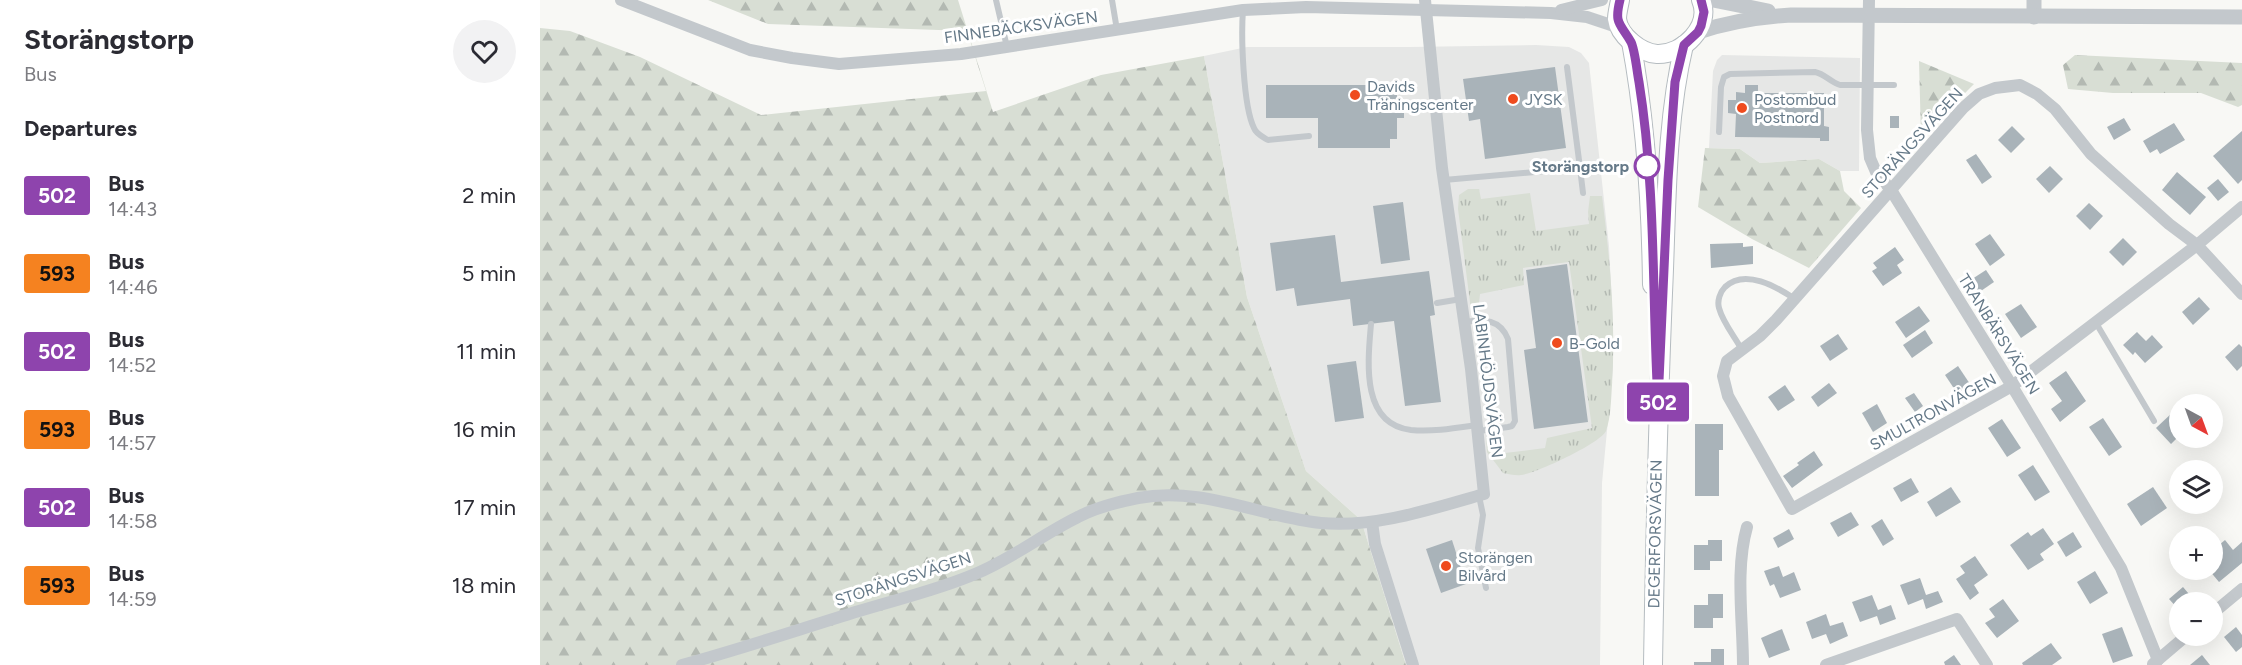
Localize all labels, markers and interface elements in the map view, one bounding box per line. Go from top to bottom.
street label: FINNEBÄCKSVÄGEN [943,7,1099,47]
button: heart [453,20,516,83]
text: Storängstorp [24,22,194,56]
text: Bus [24,62,57,86]
place label: Davids Träningscenter [1367,77,1474,114]
street label: STORÄNGSVÄGEN [1857,84,1967,202]
marker: Davids Träningscenter [1348,88,1362,102]
place label: JYSK [1525,90,1563,109]
place label: Postombud Postnord [1754,90,1836,127]
marker: JYSK [1506,92,1520,106]
marker: Postombud Postnord [1735,101,1749,115]
text: Departures [24,115,137,142]
marker: Storängstorp [1634,153,1660,179]
place label: Storängstorp [1532,157,1629,176]
text: Bus [108,170,144,197]
text: 2 min [462,182,516,209]
text: 502 [38,183,76,208]
text: 14:43 [108,197,157,221]
text: Bus [108,248,144,275]
text: 5 min [462,260,516,287]
text: 593 [39,261,75,286]
street label: TRANBÄRSVÄGEN [1954,270,2044,398]
text: 14:46 [108,275,157,299]
street label: LABINHÖJDSVÄGEN [1469,303,1507,459]
text: Bus [108,326,144,353]
place label: B-Gold [1569,334,1620,353]
marker: B-Gold [1550,336,1564,350]
text: 11 min [456,338,516,365]
text: 502 [38,339,76,364]
text: 14:52 [108,353,156,377]
street label: SMULTRONVÄGEN [1867,369,1999,455]
line badge: 502 [1624,382,1692,422]
text: 502 [1639,390,1677,415]
north arrow [2169,394,2223,448]
map controls [2169,394,2223,646]
text: Bus [108,404,144,431]
text: 16 min [453,416,516,443]
text: 593 [39,417,75,442]
text: 14:57 [108,431,156,455]
street label: DEGERFORSVÄGEN [1644,459,1666,609]
button: layers [2169,460,2223,514]
text: Bus [108,482,144,509]
text: 17 min [454,494,516,521]
text: 502 [38,495,76,520]
text: 14:58 [108,509,158,533]
button: + [2169,526,2223,580]
street label: STORÄNGSVÄGEN [832,548,974,610]
place label: Storängen Bilvård [1458,548,1533,585]
marker: Storängen Bilvård [1439,559,1453,573]
text: Bus [108,560,144,587]
text: 18 min [452,572,516,599]
text: 593 [39,573,75,598]
text: 14:59 [108,587,157,611]
button: − [2169,592,2223,646]

